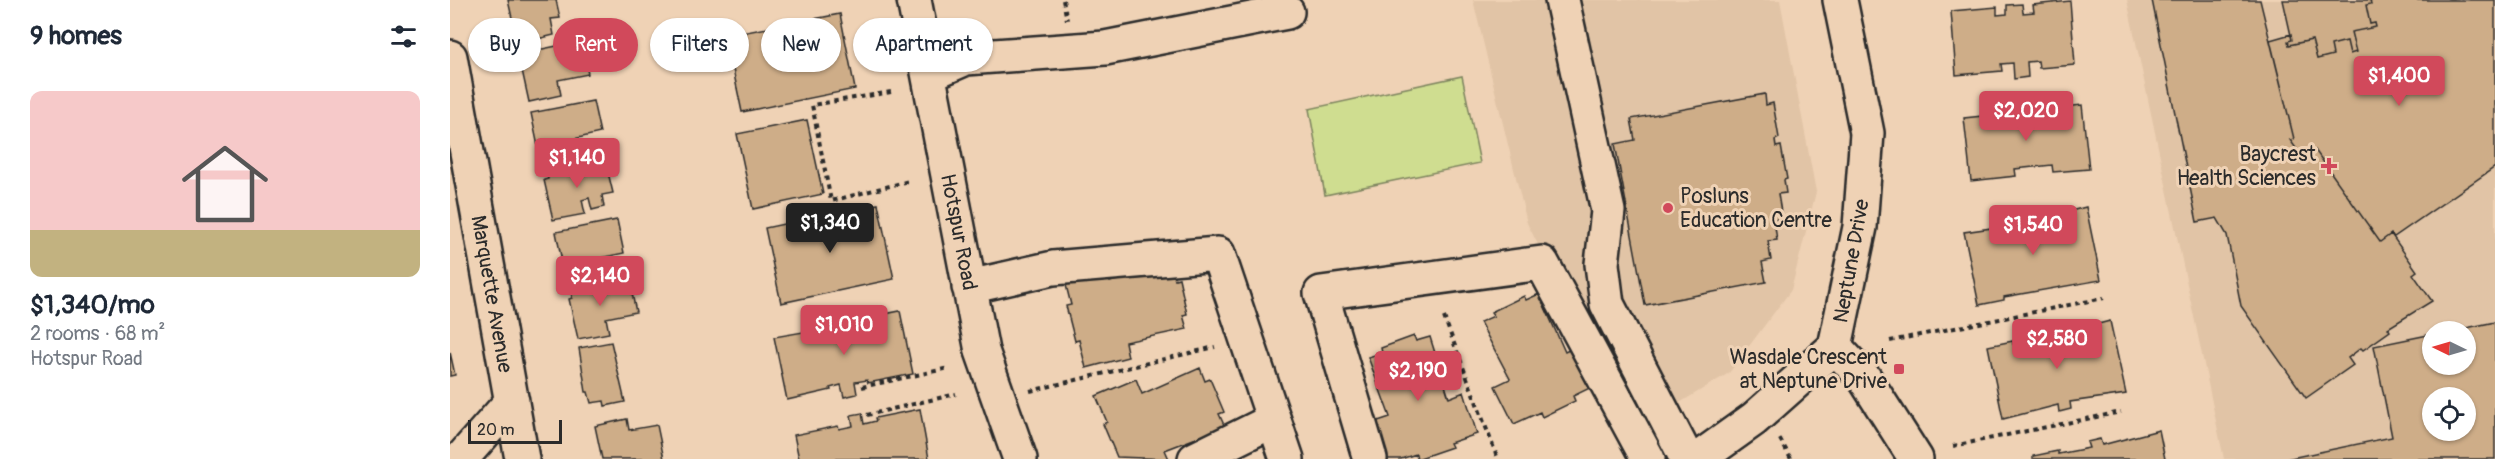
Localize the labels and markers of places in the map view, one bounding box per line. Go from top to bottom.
pin: $1,400 [2350,56,2448,107]
pin: $2,020 [1977,91,2075,142]
pin: $1,140 [528,138,626,189]
place label: Baycrest Health Sciences [2177,141,2317,192]
marker: Baycrest Health Sciences [2320,157,2338,175]
place label: Posluns Education Centre [1680,183,1832,234]
marker: Posluns Education Centre [1661,201,1675,215]
pin: $1,340 [781,203,879,254]
pin: $1,540 [1984,205,2082,256]
pin: $2,140 [551,256,649,307]
pin: $1,010 [795,305,893,356]
pin: $2,580 [2008,319,2106,370]
place label: Wasdale Crescent at Neptune Drive [1729,344,1888,395]
pin: $2,190 [1369,351,1467,402]
marker: Wasdale Crescent at Neptune Drive [1892,362,1906,376]

